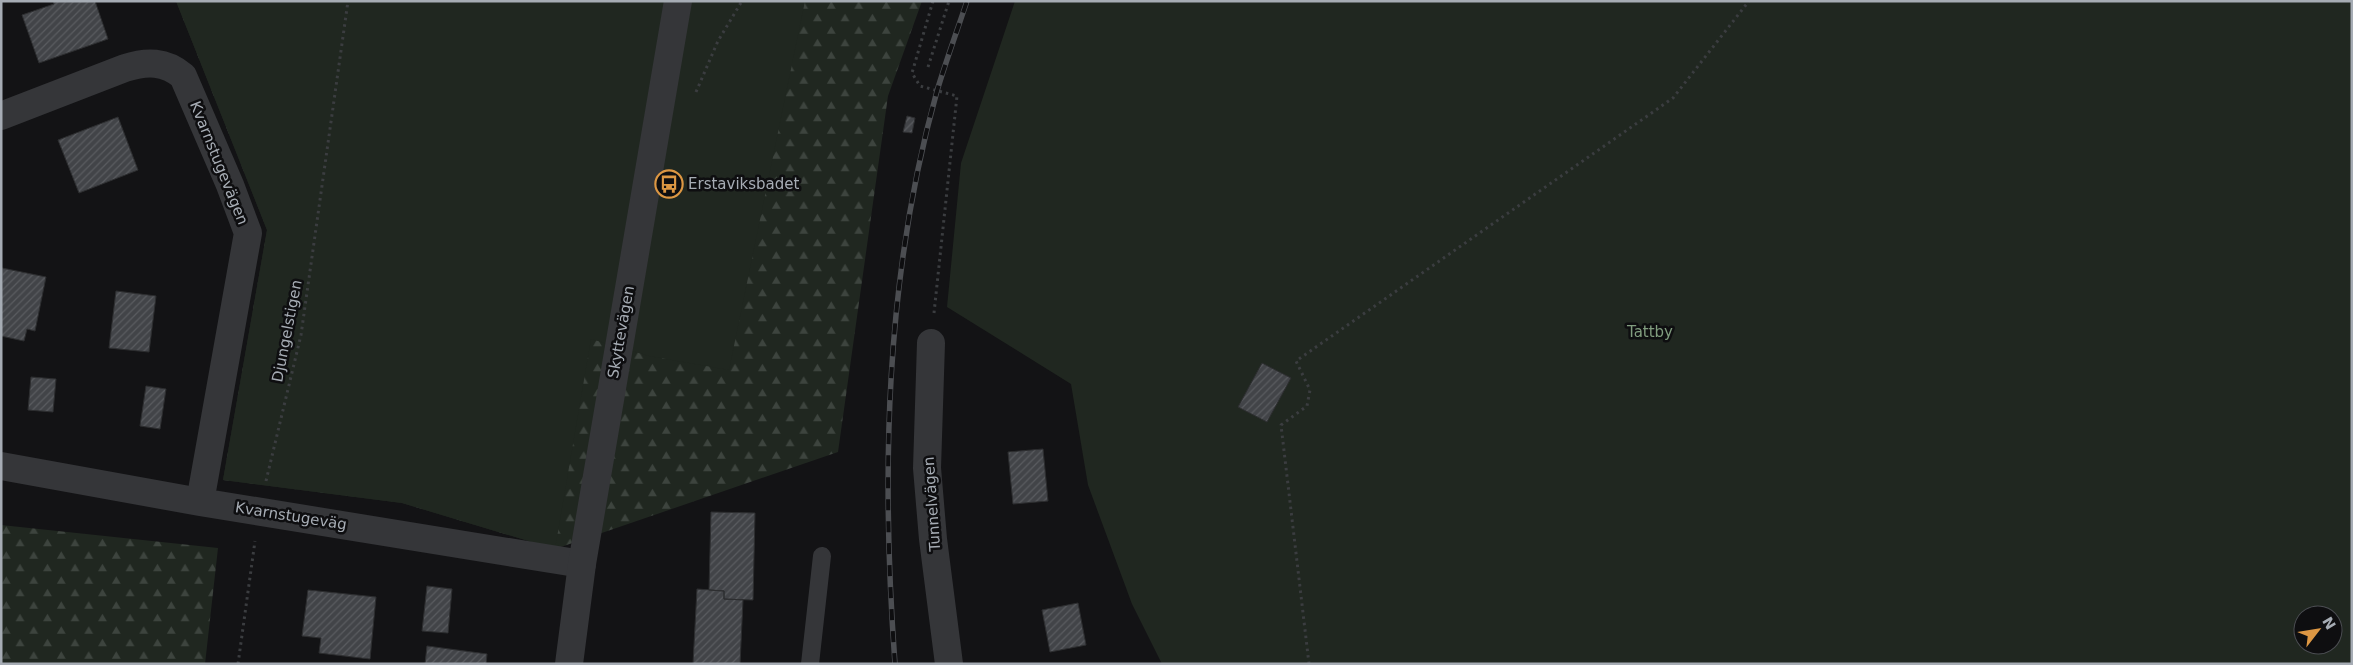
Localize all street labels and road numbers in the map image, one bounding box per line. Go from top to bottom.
street label: Kvarnstugevägen [186,99,252,227]
street label: Djungelstigen [268,278,306,384]
street label: Skyttevägen [604,284,638,380]
street label: Tunnelvägen [920,456,944,553]
street label: Kvarnstugeväg [234,498,348,534]

